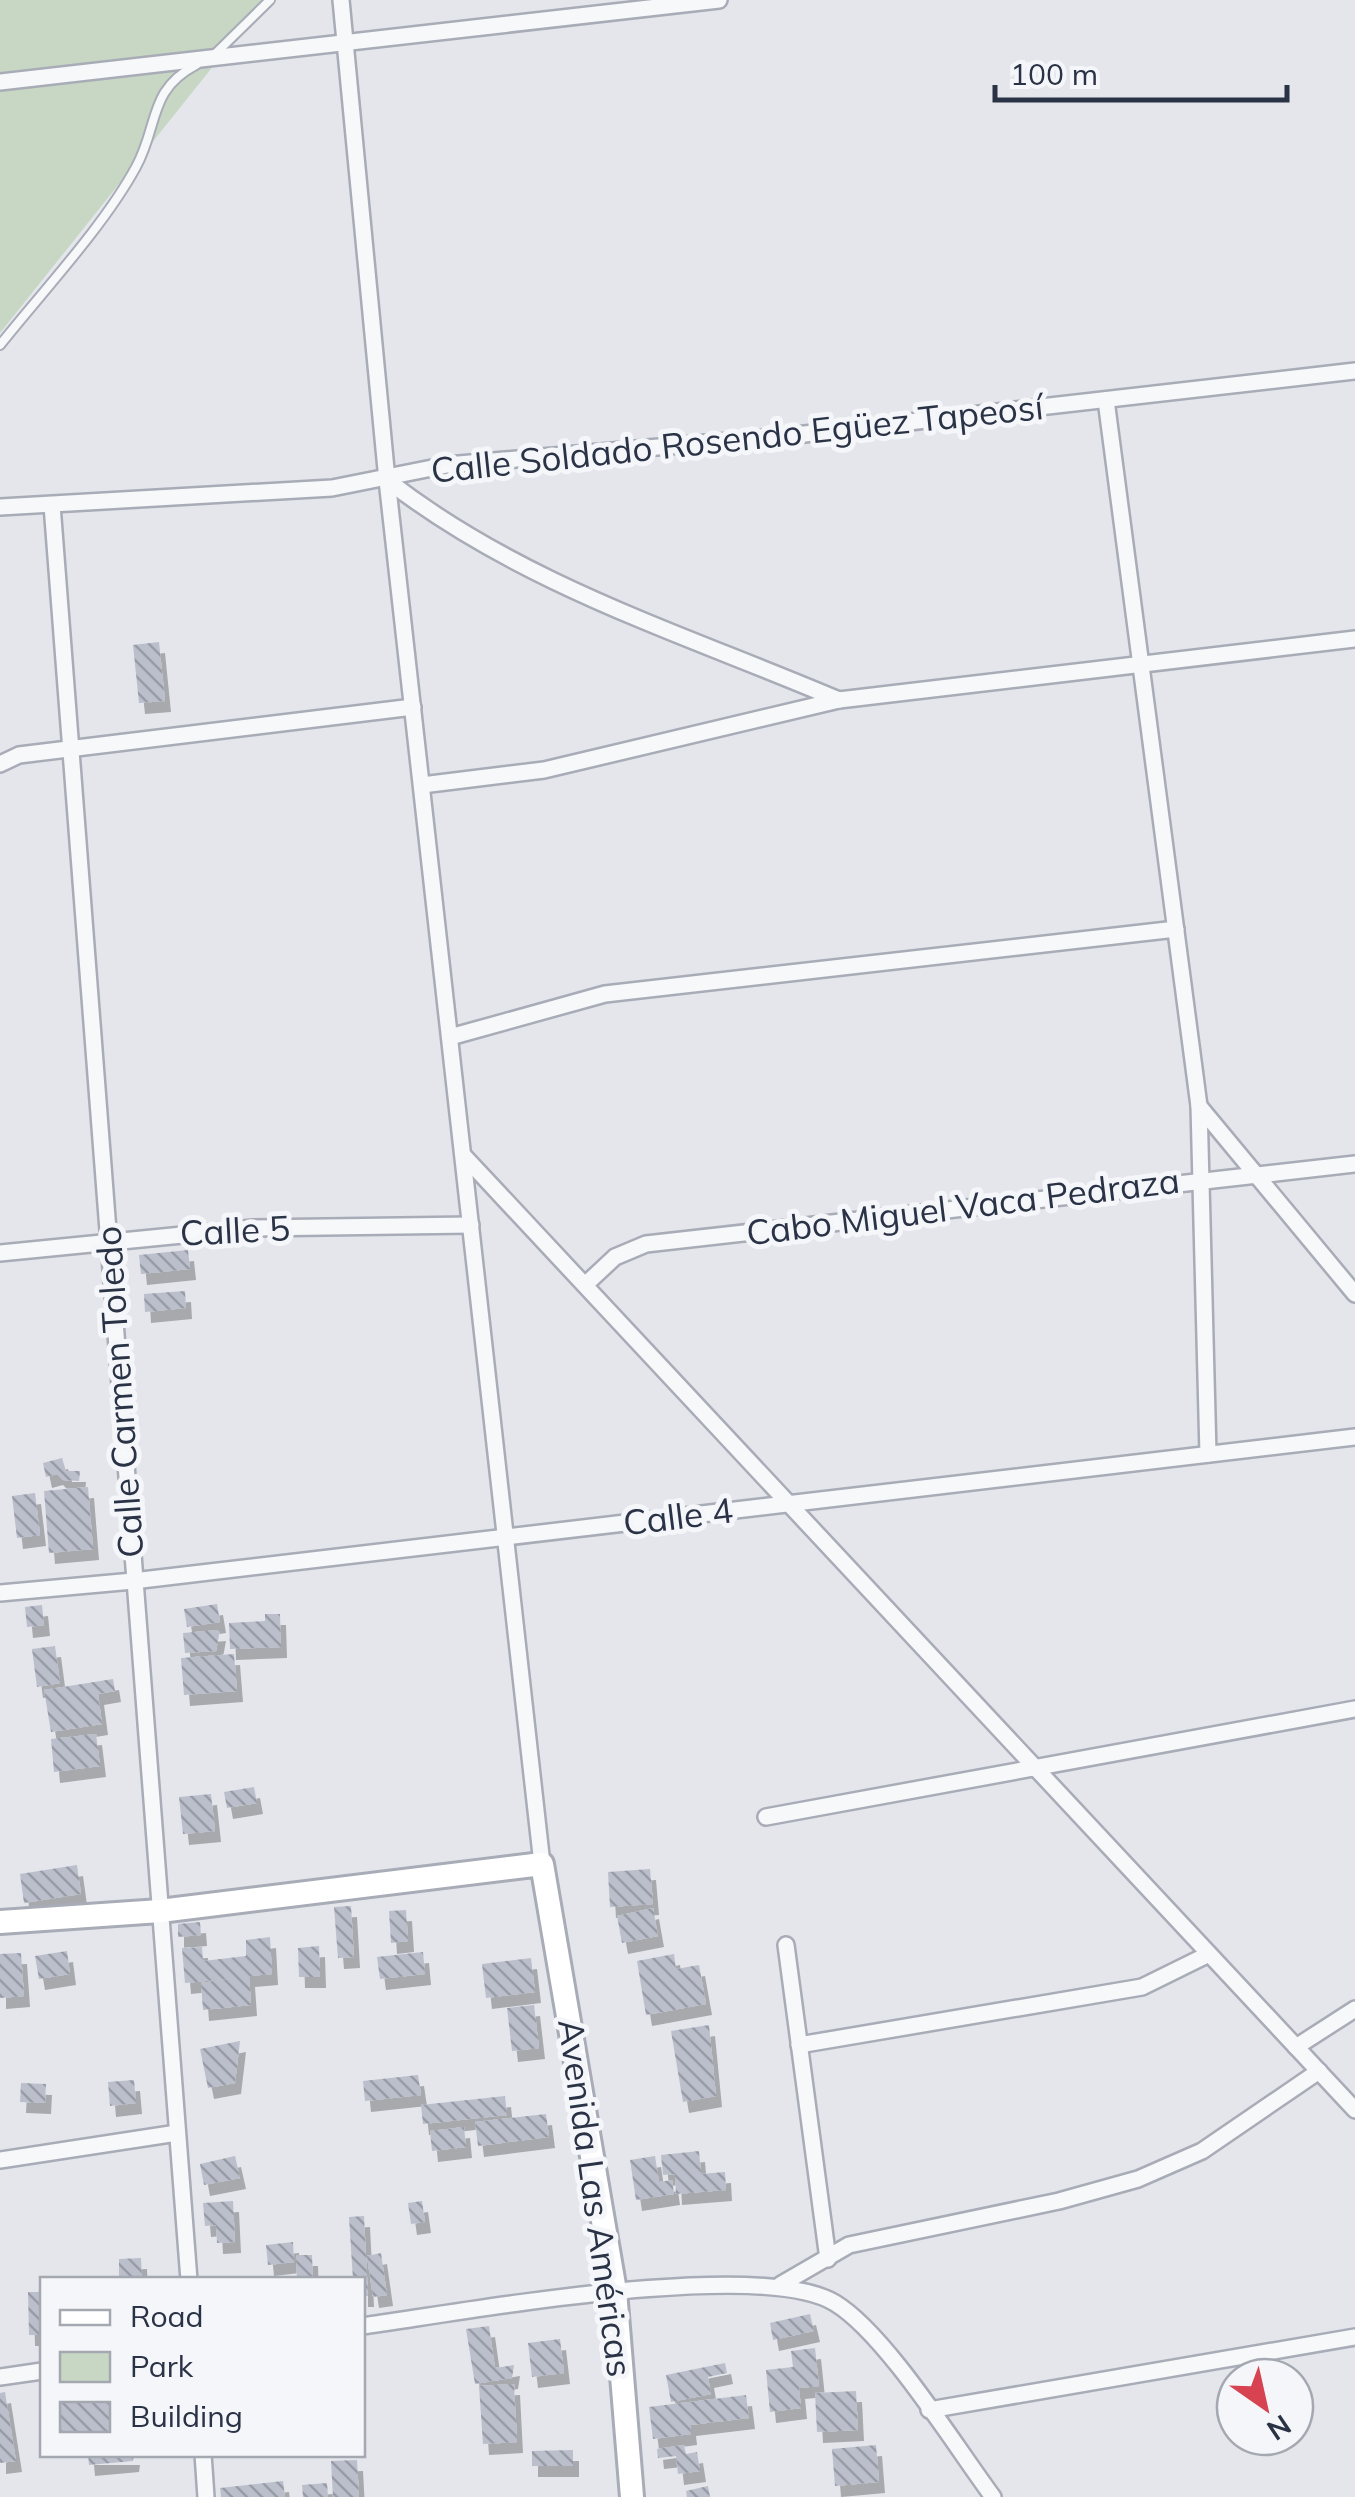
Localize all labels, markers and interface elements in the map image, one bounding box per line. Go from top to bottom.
scale bar [995,40,1288,102]
text: 100 m [1010,55,1098,93]
street label: Calle Soldado Rosendo Egüez Tapeosí [429,384,1047,492]
street label: Cabo Miguel Vaca Pedraza [744,1158,1182,1254]
street label: Calle 5 [179,1205,291,1255]
street label: Calle Carmen Toledo [85,1225,153,1559]
street label: Calle 4 [621,1487,735,1545]
street label: Avenida Las Américas [549,2016,643,2380]
legend [40,2277,365,2457]
text: Road [130,2297,204,2335]
text: Park [130,2347,194,2385]
north arrow [1215,2357,1315,2457]
text: Building [130,2397,243,2435]
text: N [1261,2408,1298,2449]

